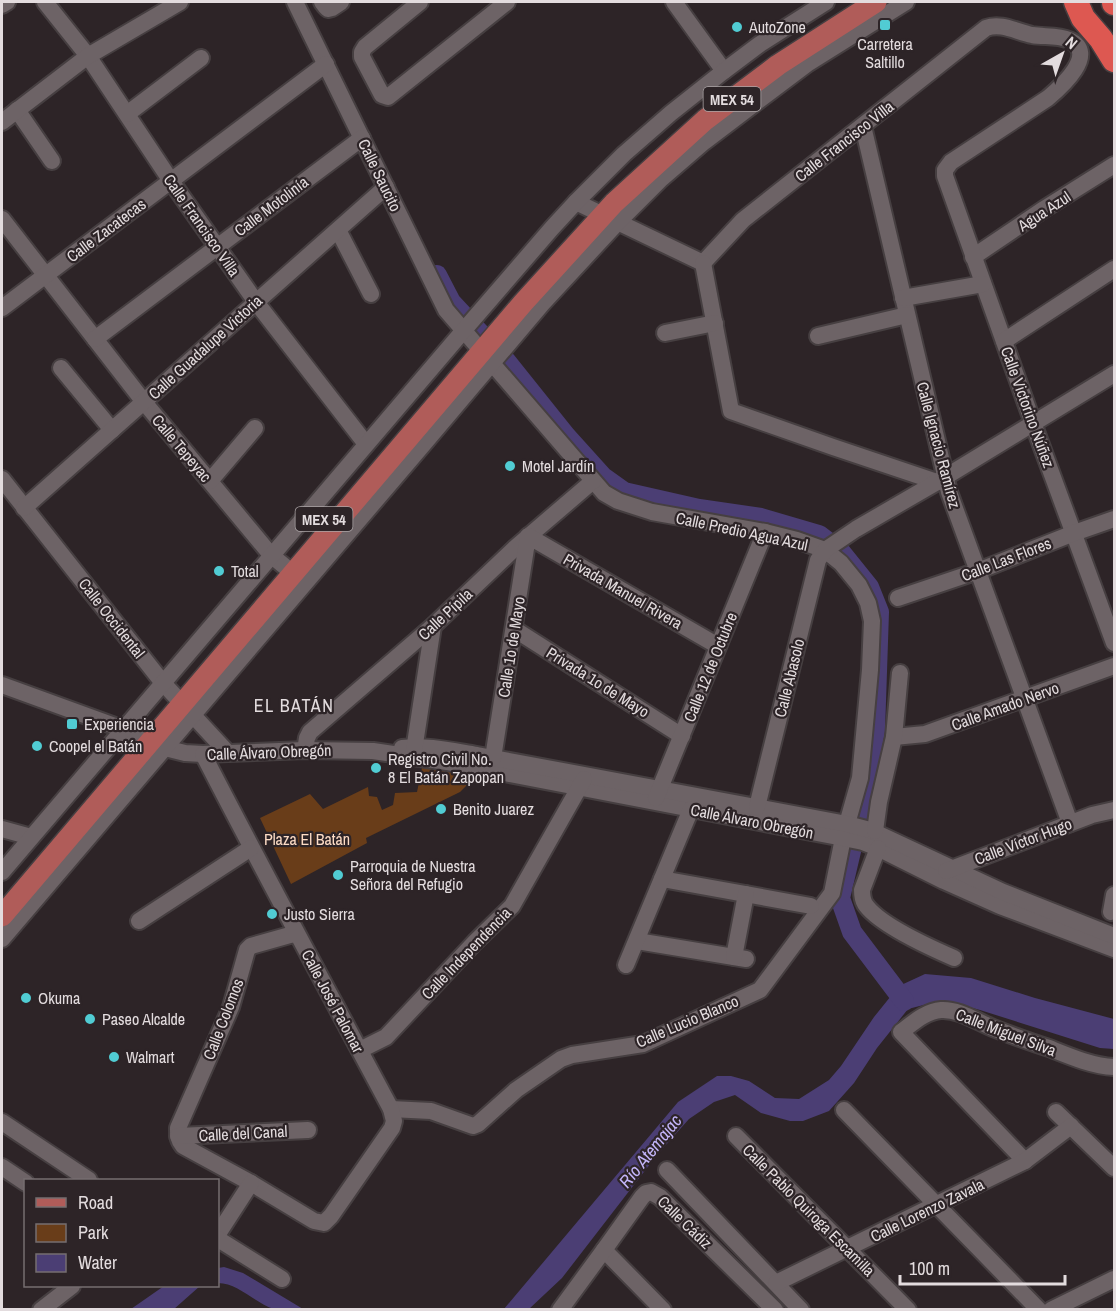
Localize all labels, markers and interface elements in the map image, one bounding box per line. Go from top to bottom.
place label: AutoZone [748,16,806,38]
marker: Carretera Saltillo [878,18,892,32]
marker: AutoZone [730,20,744,34]
north arrow [1032,24,1092,84]
text: N [1061,31,1082,54]
place label: Carretera Saltillo [857,33,913,73]
road number: MEX 54 [704,87,760,111]
street label: Calle Francisco Villa [790,95,899,187]
street label: Calle Saucito [353,135,407,215]
street label: Calle Francisco Villa [159,170,246,281]
street label: Calle Motolinía [229,170,313,241]
street label: Agua Azul [1012,186,1075,237]
street label: Calle Zacatecas [62,193,150,267]
street label: Calle Guadalupe Victoria [143,289,267,404]
street label: Calle Victorino Núñez [996,343,1060,471]
street label: Calle Ignacio Ramírez [912,379,967,511]
street label: Calle Tepeyac [147,409,217,487]
place label: Motel Jardín [522,455,594,477]
marker: Motel Jardín [503,459,517,473]
street label: Calle Predio Agua Azul [674,506,810,556]
road number: MEX 54 [296,507,352,531]
street label: Calle Las Flores [958,532,1054,586]
street label: Privada Manuel Rivera [559,548,687,634]
place label: Total [231,560,259,582]
marker: Total [212,564,226,578]
street label: Calle Occidental [74,573,150,663]
street label: Calle Pípila [413,583,478,645]
street label: Calle 1o de Mayo [492,595,530,699]
street label: Calle 12 de Octubre [678,609,742,725]
street label: Calle Abasolo [769,636,809,720]
street label: Privada 1o de Mayo [542,642,654,722]
street label: Calle Amado Nervo [948,676,1062,736]
district label: EL BATÁN [254,693,334,718]
place label: Experiencia [84,713,155,735]
marker: Experiencia [65,717,79,731]
place label: Coopel el Batán [49,735,142,757]
marker: Coopel el Batán [30,739,44,753]
street label: Calle Álvaro Obregón [206,739,332,765]
place label: Registro Civil No. 8 El Batán Zapopan [388,748,504,788]
marker: Registro Civil No. 8 El Batán Zapopan [369,761,383,775]
place label: Benito Juarez [453,798,534,820]
street label: Calle Álvaro Obregón [689,798,815,844]
marker: Benito Juarez [434,802,448,816]
street label: Calle Víctor Hugo [971,812,1075,870]
park label: Plaza El Batán [264,828,350,850]
place label: Parroquia de Nuestra Señora del Refugio [350,855,476,895]
marker: Parroquia de Nuestra Señora del Refugio [331,868,345,882]
street label: Calle Independencia [416,902,516,1004]
place label: Justo Sierra [284,903,355,925]
marker: Justo Sierra [265,907,279,921]
street label: Calle José Palomar [297,946,370,1057]
street label: Calle Colomos [197,975,249,1063]
place label: Okuma [38,987,81,1009]
street label: Calle Lucio Blanco [632,990,742,1052]
marker: Okuma [19,991,33,1005]
street label: Calle Miguel Silva [953,1003,1060,1061]
place label: Paseo Alcalde [102,1008,185,1030]
marker: Paseo Alcalde [83,1012,97,1026]
place label: Walmart [126,1046,175,1068]
marker: Walmart [107,1050,121,1064]
water label: Río Atemajac [613,1109,688,1193]
street label: Calle del Canal [198,1120,288,1146]
street label: Calle Pablo Quiroga Escamilla [738,1139,880,1281]
street label: Calle Lorenzo Zavala [866,1173,988,1247]
legend [24,1179,219,1287]
text: Road [78,1190,113,1215]
street label: Calle Cádiz [653,1191,717,1254]
text: Park [78,1220,109,1245]
scale bar [900,1248,1065,1286]
text: Water [78,1250,117,1275]
text: 100 m [909,1256,950,1281]

